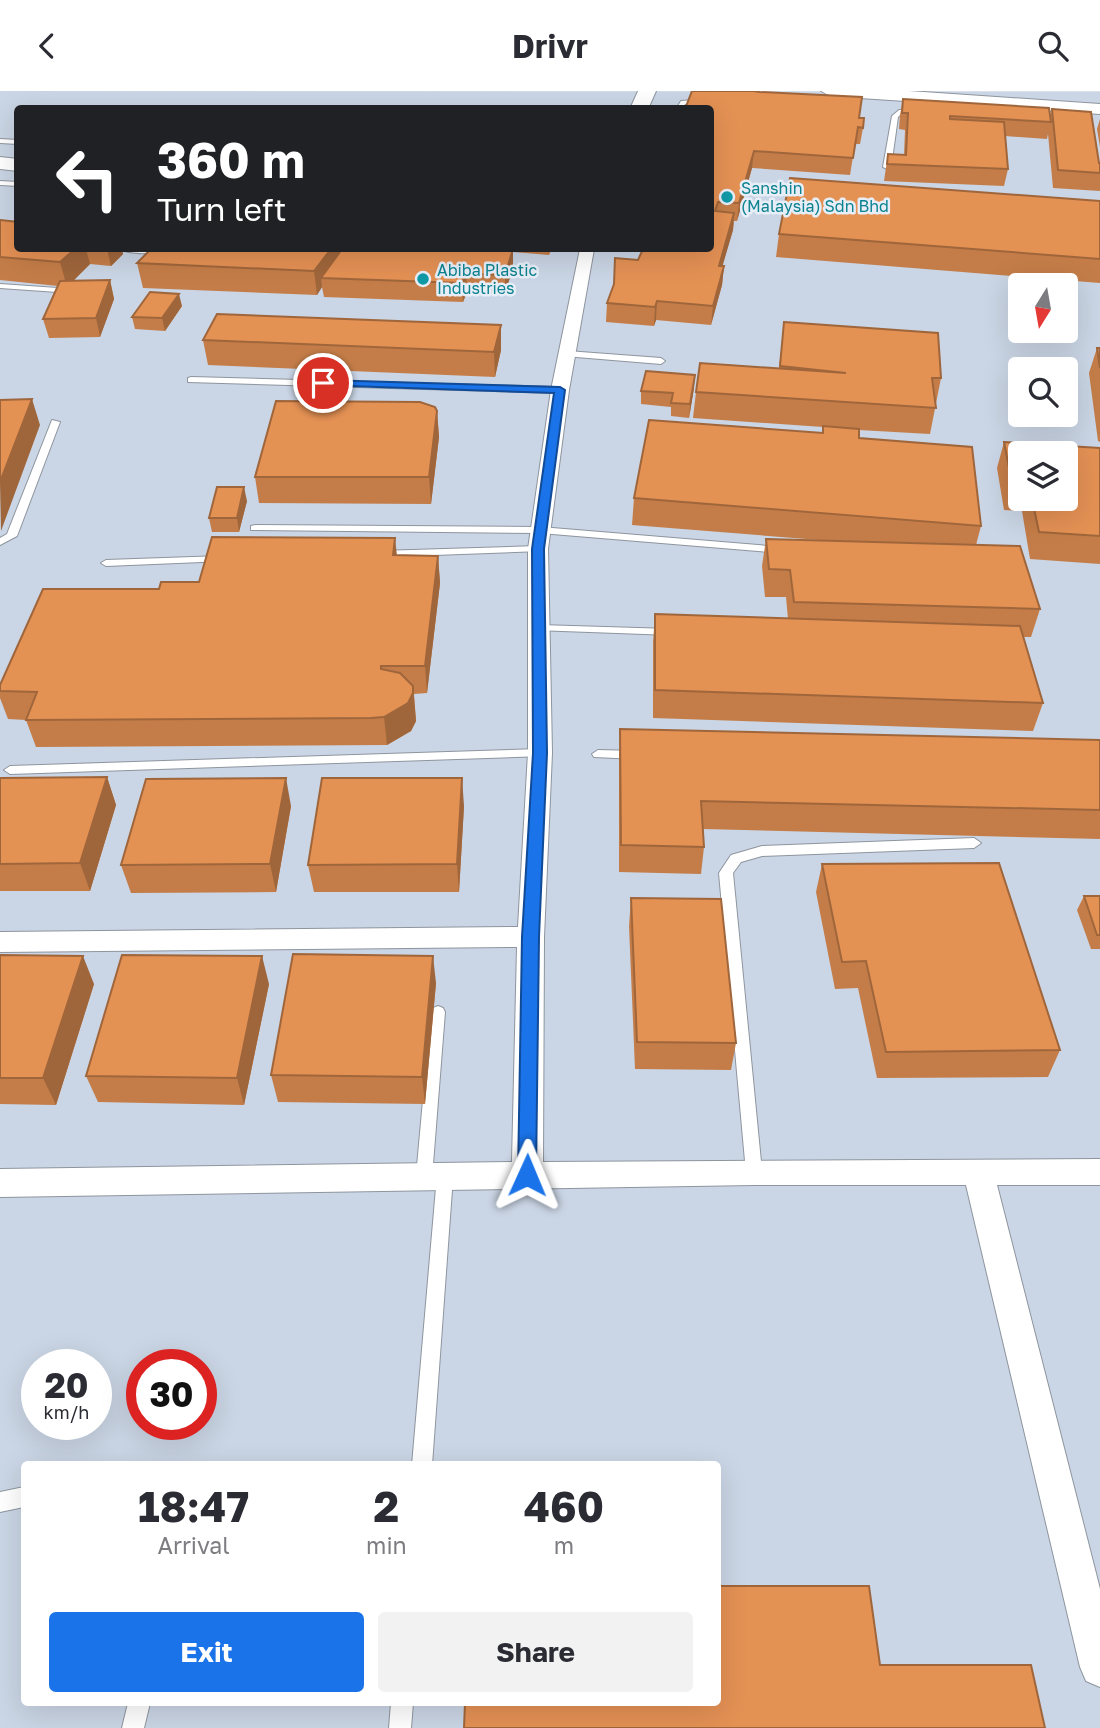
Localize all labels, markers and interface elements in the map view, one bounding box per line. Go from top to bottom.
icon: back [28,27,66,65]
text: Drivr [512,27,588,65]
icon: search [1034,27,1072,65]
text: 360 m [157,130,305,189]
icon: left [42,133,133,224]
place label: Sanshin (Malaysia) Sdn Bhd [741,178,889,216]
marker: Sanshin (Malaysia) Sdn Bhd [719,189,735,205]
text: Turn left [157,190,286,228]
place label: Abiba Plastic Industries [437,260,538,298]
marker: Abiba Plastic Industries [415,271,431,287]
north arrow [1008,273,1078,343]
map controls [1008,273,1078,511]
pin [293,353,353,413]
button: search [1008,357,1078,427]
icon: arrive [304,364,342,402]
button: layers [1008,441,1078,511]
position arrow [490,1138,564,1212]
speed limit sign: 30 [126,1349,217,1440]
text: 20 [44,1364,89,1406]
text: km/h [44,1401,89,1423]
text: 18:47 [138,1481,249,1531]
text: 2 [374,1481,399,1531]
text: 460 [524,1481,604,1531]
text: Arrival [158,1531,230,1559]
text: min [366,1531,407,1559]
text: m [554,1531,574,1559]
button: Exit [49,1612,364,1692]
button: Share [378,1612,693,1692]

